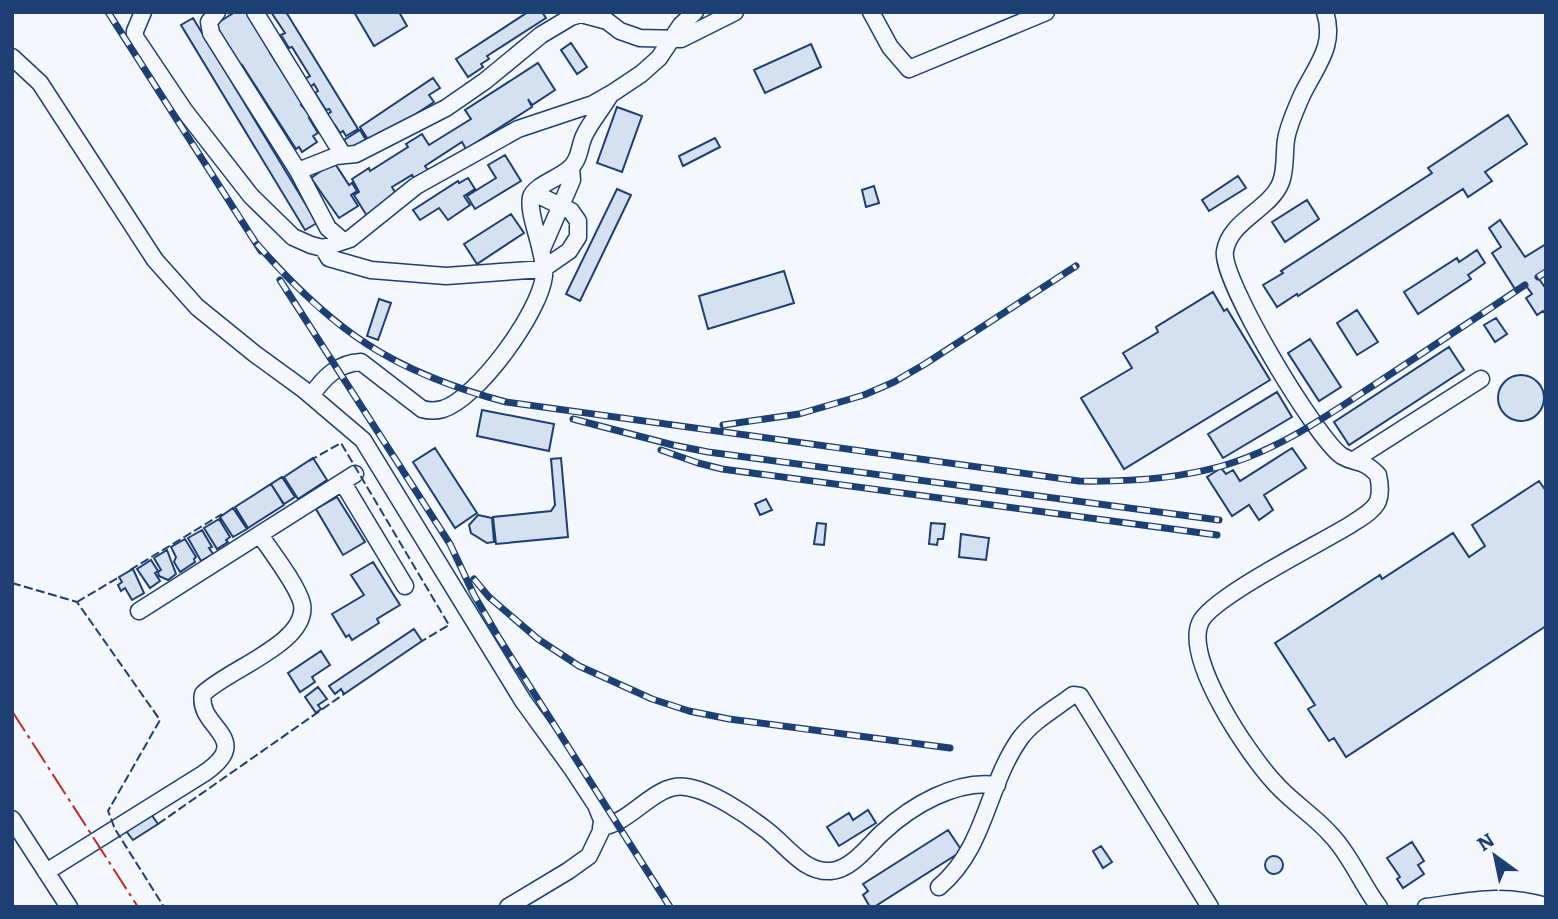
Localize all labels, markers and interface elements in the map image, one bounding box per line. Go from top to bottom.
north arrow [1460,821,1530,891]
text: N [1471,825,1500,857]

